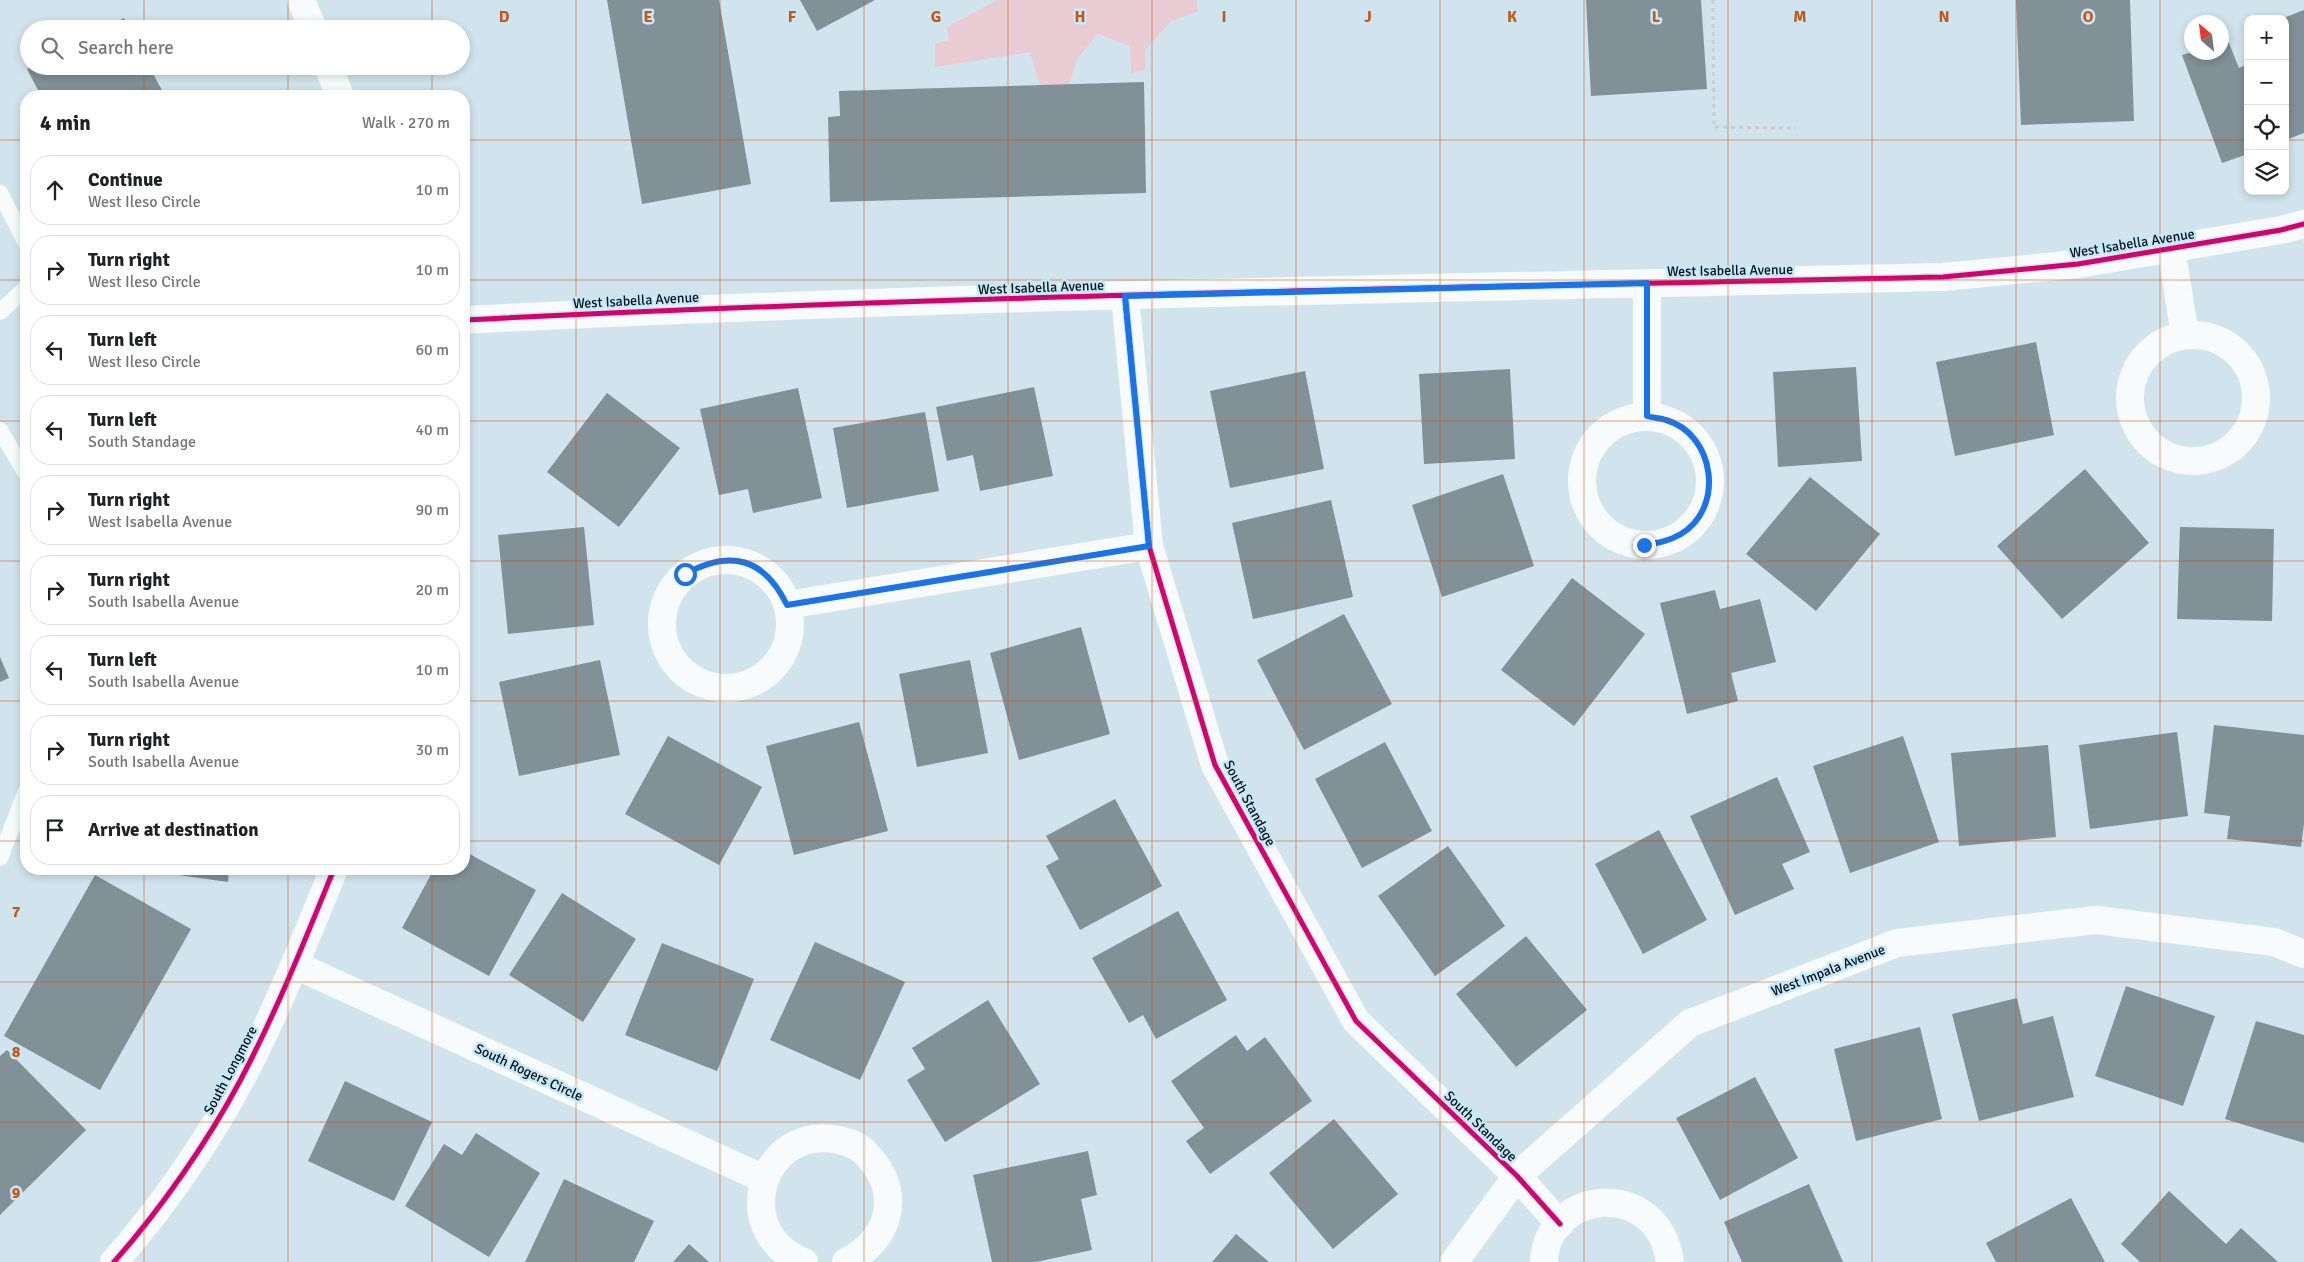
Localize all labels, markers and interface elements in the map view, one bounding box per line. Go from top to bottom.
text: D [499,7,510,27]
text: E [643,7,653,27]
text: F [788,7,797,27]
text: G [931,7,941,27]
text: H [1075,7,1085,27]
text: I [1221,7,1227,27]
text: J [1364,7,1372,27]
text: K [1507,7,1517,27]
text: L [1652,7,1661,27]
text: M [1793,7,1807,27]
text: N [1938,7,1950,27]
text: O [2083,7,2094,27]
north arrow [2184,15,2229,60]
map controls [2244,15,2289,195]
button: + [2244,15,2289,60]
search box [20,20,470,75]
icon: search [38,34,66,62]
text: Search here [78,36,174,60]
button: − [2244,60,2289,105]
button: locate [2244,105,2289,150]
text: 4 min [40,110,91,136]
text: Walk · 270 m [362,113,450,133]
button: layers [2244,150,2289,195]
text: Continue [88,168,163,192]
icon: ahead [41,176,69,204]
text: 10 m [415,180,449,200]
text: West Ileso Circle [88,192,201,212]
street label: West Isabella Avenue [2068,225,2196,262]
text: Turn right [88,248,170,272]
icon: right [41,256,69,284]
text: 10 m [415,260,449,280]
street label: West Isabella Avenue [1667,261,1793,280]
text: West Ileso Circle [88,272,201,292]
street label: West Isabella Avenue [978,277,1104,298]
street label: West Isabella Avenue [573,289,700,312]
text: Turn left [88,328,157,352]
icon: left [41,336,69,364]
text: 60 m [415,340,449,360]
text: West Ileso Circle [88,352,201,372]
text: Turn left [88,408,157,432]
icon: left [41,416,69,444]
text: 40 m [415,420,449,440]
text: South Standage [88,432,196,452]
text: Turn right [88,488,170,512]
icon: right [41,496,69,524]
text: 90 m [415,500,449,520]
text: West Isabella Avenue [88,512,232,532]
route end [1633,534,1656,557]
route start [674,563,697,586]
text: Turn right [88,568,170,592]
icon: right [41,576,69,604]
text: 20 m [415,580,449,600]
text: South Isabella Avenue [88,592,239,612]
text: Turn left [88,648,157,672]
icon: left [41,656,69,684]
text: 10 m [415,660,449,680]
text: South Isabella Avenue [88,672,239,692]
text: Turn right [88,728,170,752]
icon: right [41,736,69,764]
text: 30 m [415,740,449,760]
text: South Isabella Avenue [88,752,239,772]
street label: South Standage [1220,757,1279,849]
icon: arrive [41,816,69,844]
text: Arrive at destination [88,818,259,842]
text: 7 [12,902,21,922]
street label: West Impala Avenue [1769,941,1887,1000]
street label: South Longmore [200,1023,261,1117]
street label: South Rogers Circle [472,1040,586,1105]
text: 8 [12,1042,21,1062]
street label: South Standage [1441,1087,1521,1165]
text: 9 [12,1183,21,1203]

